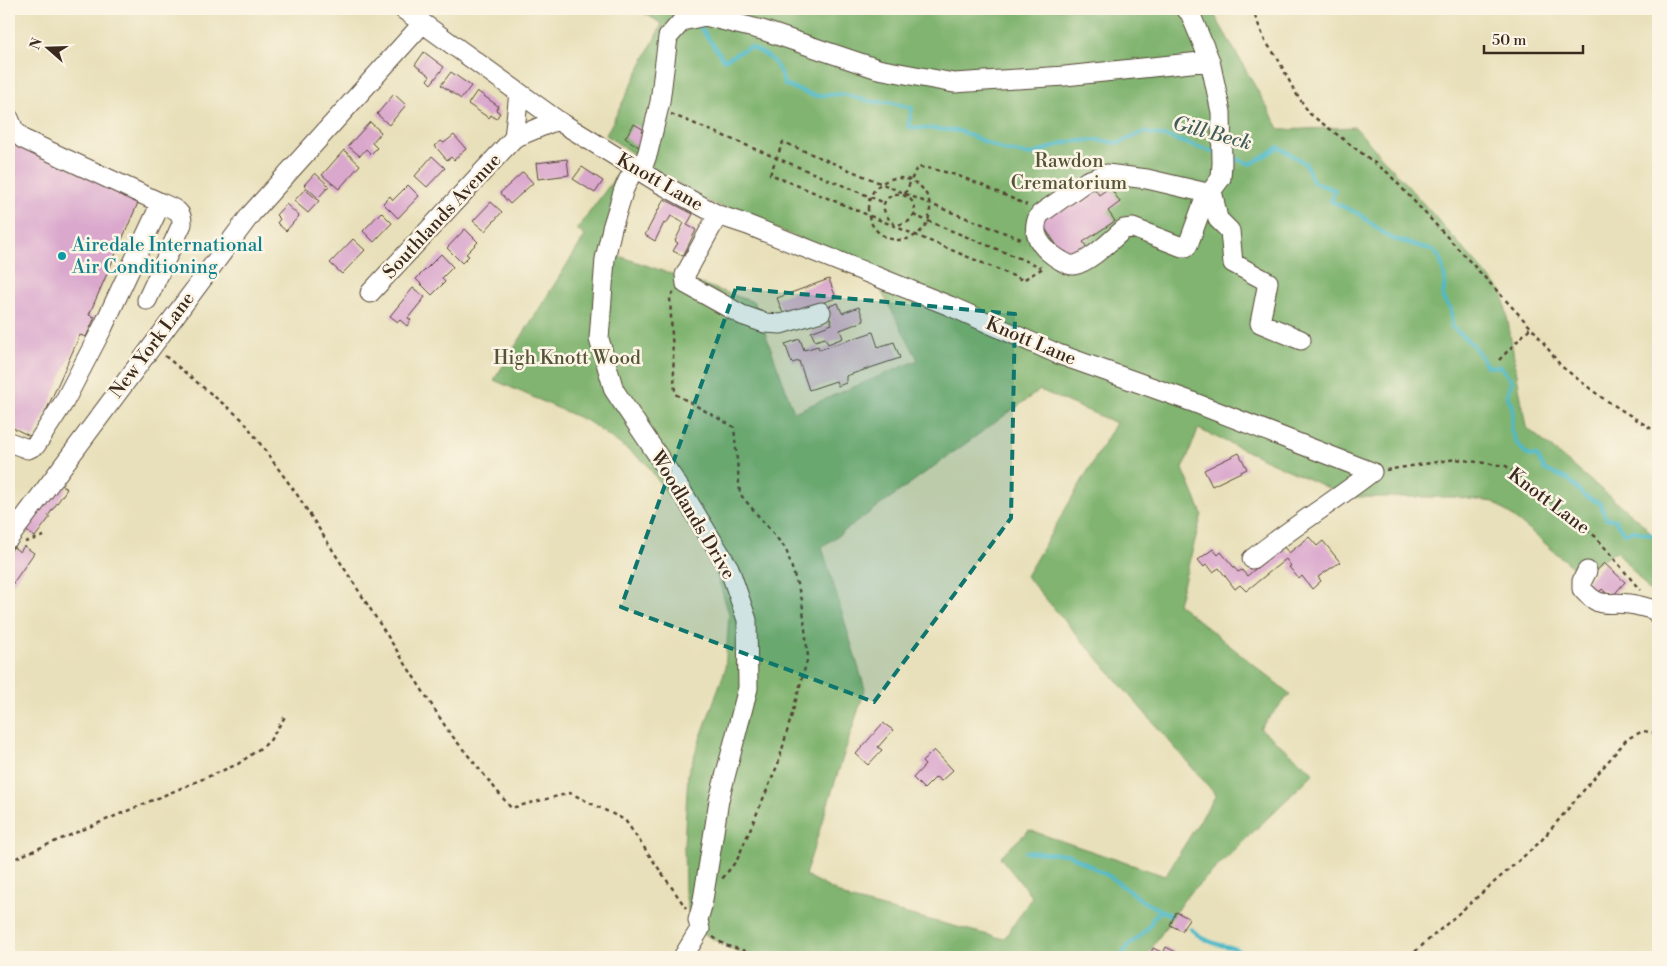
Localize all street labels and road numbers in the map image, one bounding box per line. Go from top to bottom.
street label: Southlands Avenue [378,148,506,284]
street label: Knott Lane [612,148,708,216]
street label: New York Lane [104,287,200,403]
street label: Knott Lane [982,311,1080,371]
street label: Woodlands Drive [645,445,741,584]
street label: Knott Lane [1503,462,1595,540]

